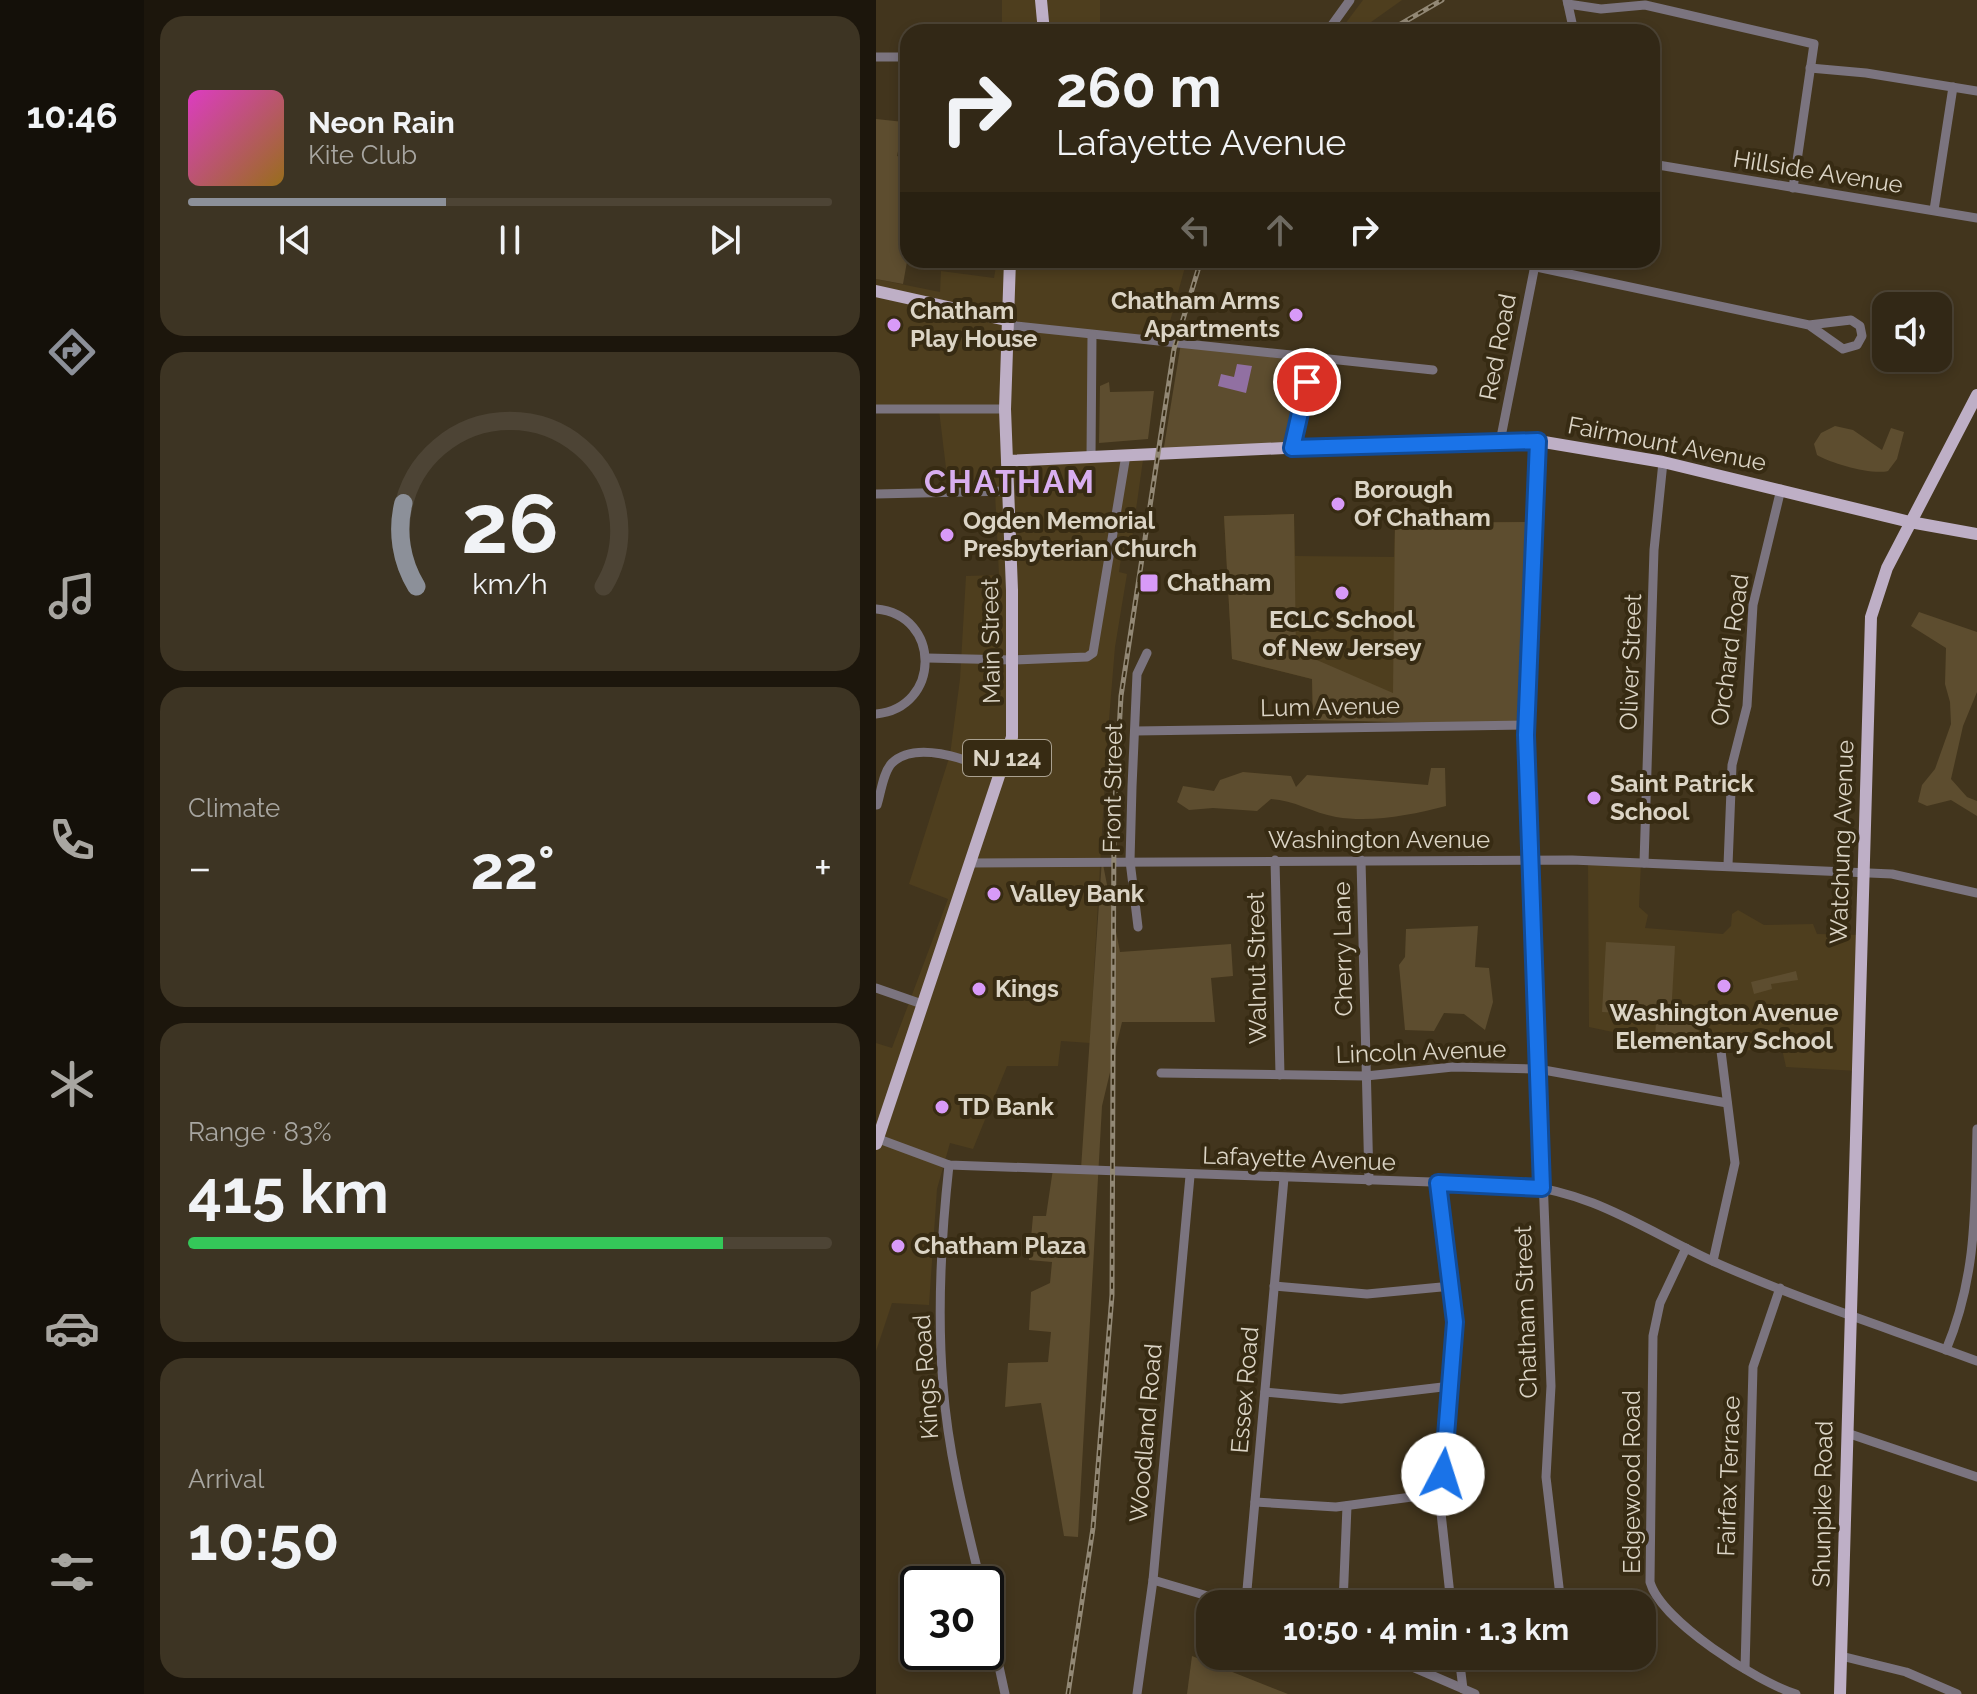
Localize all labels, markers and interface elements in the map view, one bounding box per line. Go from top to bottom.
text: 260 m [1056,54,1222,120]
icon: right [924,56,1028,160]
text: 10:46 [26,94,118,136]
text: Neon Rain [308,105,455,140]
text: Lafayette Avenue [1056,121,1346,163]
text: Kite Club [308,140,417,170]
street label: Hillside Avenue [1731,144,1905,199]
icon: left [1174,208,1218,252]
icon: ahead [1258,208,1302,252]
icon: right [1342,208,1386,252]
icon: previous [273,218,317,262]
icon: pause [488,218,532,262]
icon: next [703,218,747,262]
place label: Chatham Arms Apartments [1111,286,1280,343]
street label: Red Road [1473,291,1522,403]
map controls [1872,292,1952,372]
button: sound [1872,292,1952,372]
place label: Chatham Play House [910,296,1037,353]
marker: Chatham Arms Apartments [1287,306,1305,324]
marker: Chatham Play House [885,316,903,334]
icon: directions [44,324,100,380]
pin [1273,348,1341,416]
icon: arrive [1285,360,1329,404]
street label: Fairmount Avenue [1565,410,1769,477]
district label: CHATHAM [924,463,1096,500]
text: 26 [461,475,559,572]
place label: Borough Of Chatham [1354,475,1491,532]
marker: Borough Of Chatham [1329,495,1347,513]
place label: Ogden Memorial Presbyterian Church [963,506,1197,563]
marker: Ogden Memorial Presbyterian Church [938,526,956,544]
icon: music [44,568,100,624]
text: km/h [472,568,548,602]
place label: Chatham [1167,568,1271,597]
marker: Chatham [1138,572,1160,594]
street label: Orchard Road [1705,572,1755,728]
street label: Main Street [975,578,1006,704]
marker: ECLC School of New Jersey [1333,584,1351,602]
street label: Oliver Street [1614,593,1647,731]
place label: ECLC School of New Jersey [1262,605,1422,662]
street label: Lum Avenue [1260,691,1400,722]
street label: Front Street [1097,723,1128,853]
street label: Watchung Avenue [1823,739,1860,945]
road number: NJ 124 [963,740,1051,776]
place label: Saint Patrick School [1610,769,1755,826]
marker: Saint Patrick School [1585,789,1603,807]
text: Climate [188,793,280,823]
icon: phone [44,812,100,868]
street label: Washington Avenue [1268,825,1490,854]
text: 22° [471,833,555,903]
text: − [188,842,212,893]
text: + [814,842,832,893]
place label: Valley Bank [1010,879,1145,908]
street label: Cherry Lane [1327,881,1358,1017]
marker: Valley Bank [985,885,1003,903]
street label: Walnut Street [1241,892,1272,1044]
place label: Kings [995,974,1059,1003]
marker: Washington Avenue Elementary School [1715,977,1733,995]
marker: Kings [970,980,988,998]
place label: Washington Avenue Elementary School [1609,998,1839,1055]
street label: Lincoln Avenue [1335,1034,1507,1069]
icon: climate [44,1056,100,1112]
place label: TD Bank [958,1092,1054,1121]
marker: TD Bank [933,1098,951,1116]
text: Range · 83% [188,1117,331,1147]
street label: Lafayette Avenue [1202,1141,1396,1176]
text: 415 km [188,1157,389,1227]
street label: Chatham Street [1508,1225,1543,1399]
place label: Chatham Plaza [914,1231,1086,1260]
marker: Chatham Plaza [889,1237,907,1255]
icon: car [44,1300,100,1356]
street label: Kings Road [907,1314,944,1440]
street label: Essex Road [1225,1325,1264,1455]
street label: Woodland Road [1123,1342,1168,1523]
street label: Edgewood Road [1617,1390,1646,1574]
street label: Fairfax Terrace [1711,1395,1746,1557]
street label: Shunpike Road [1807,1420,1838,1588]
position arrow [1401,1432,1485,1516]
text: Arrival [188,1464,264,1494]
text: 10:50 [188,1504,339,1574]
icon: filters [44,1544,100,1600]
speed limit sign: 30 [900,1566,1004,1670]
text: 10:50 · 4 min · 1.3 km [1283,1612,1569,1647]

